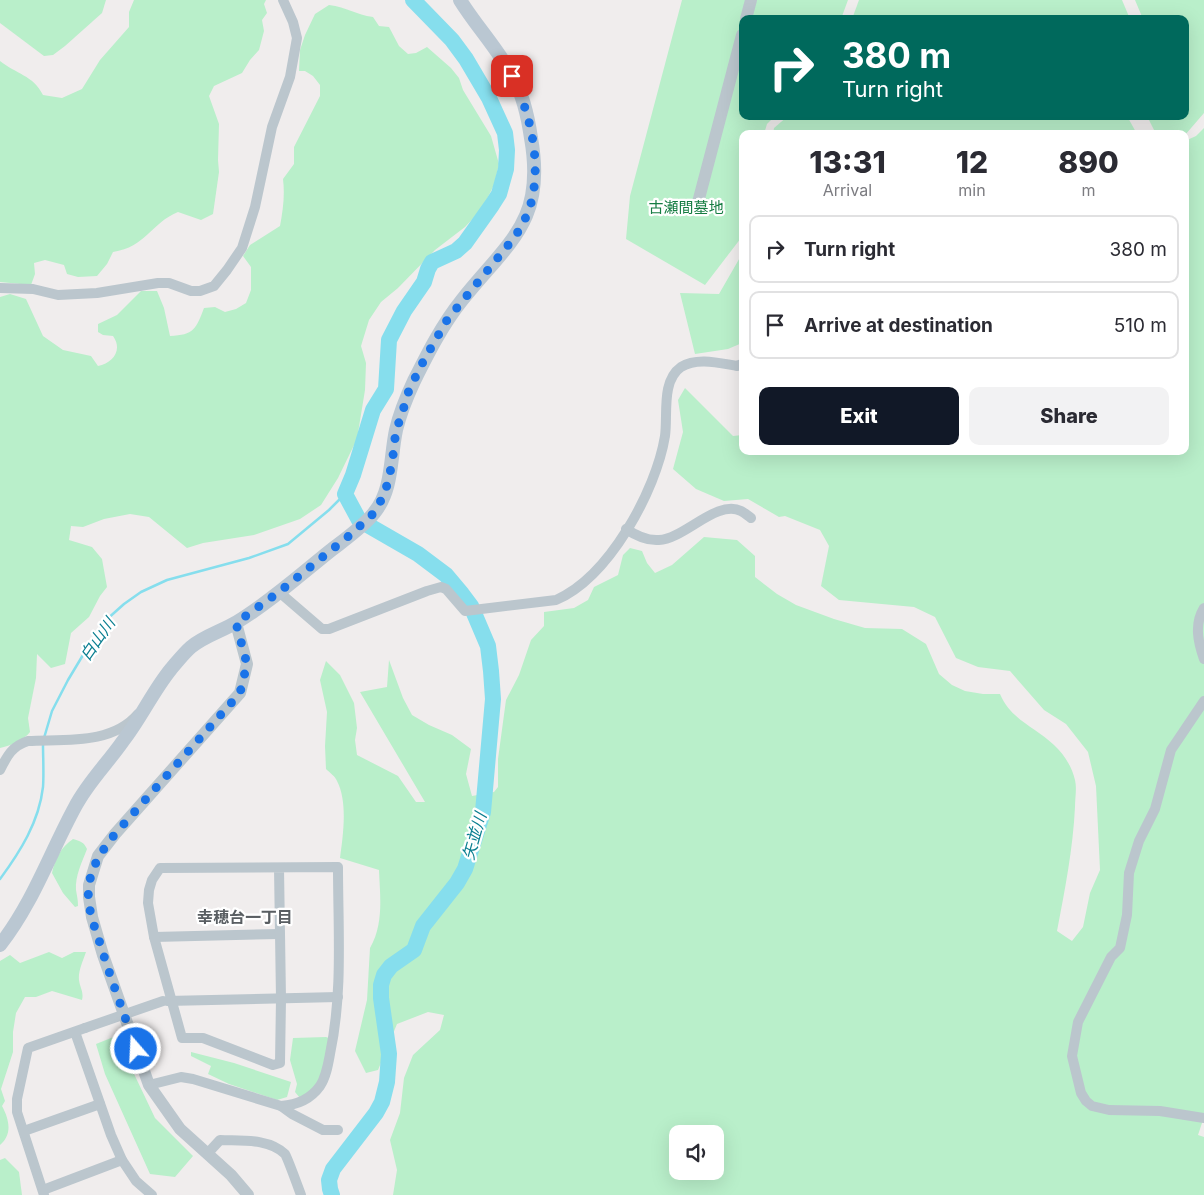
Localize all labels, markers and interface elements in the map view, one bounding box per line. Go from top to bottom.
text: 380 m [842,34,951,76]
icon: right [759,35,824,100]
pin [491,55,533,97]
icon: arrive [498,62,526,90]
text: Turn right [842,76,943,102]
text: 13:31 [809,144,886,180]
text: 12 [956,144,988,180]
text: 890 [1058,144,1119,180]
text: Arrival [823,180,872,200]
text: min [958,180,986,200]
text: m [1082,180,1096,200]
park label: 古瀬間墓地 [648,198,724,217]
icon: right [761,235,789,263]
text: Turn right [804,238,895,261]
text: 380 m [1110,238,1167,261]
icon: arrive [761,311,789,339]
text: Arrive at destination [804,314,993,337]
text: 510 m [1114,314,1167,337]
button: Exit [759,387,959,445]
button: Share [969,387,1169,445]
water label: 白山川 [75,612,120,664]
water label: 矢並川 [458,808,491,862]
district label: 幸穂台一丁目 [197,907,293,927]
position arrow [109,1022,161,1074]
map controls [669,1125,724,1180]
button: sound [669,1125,724,1180]

